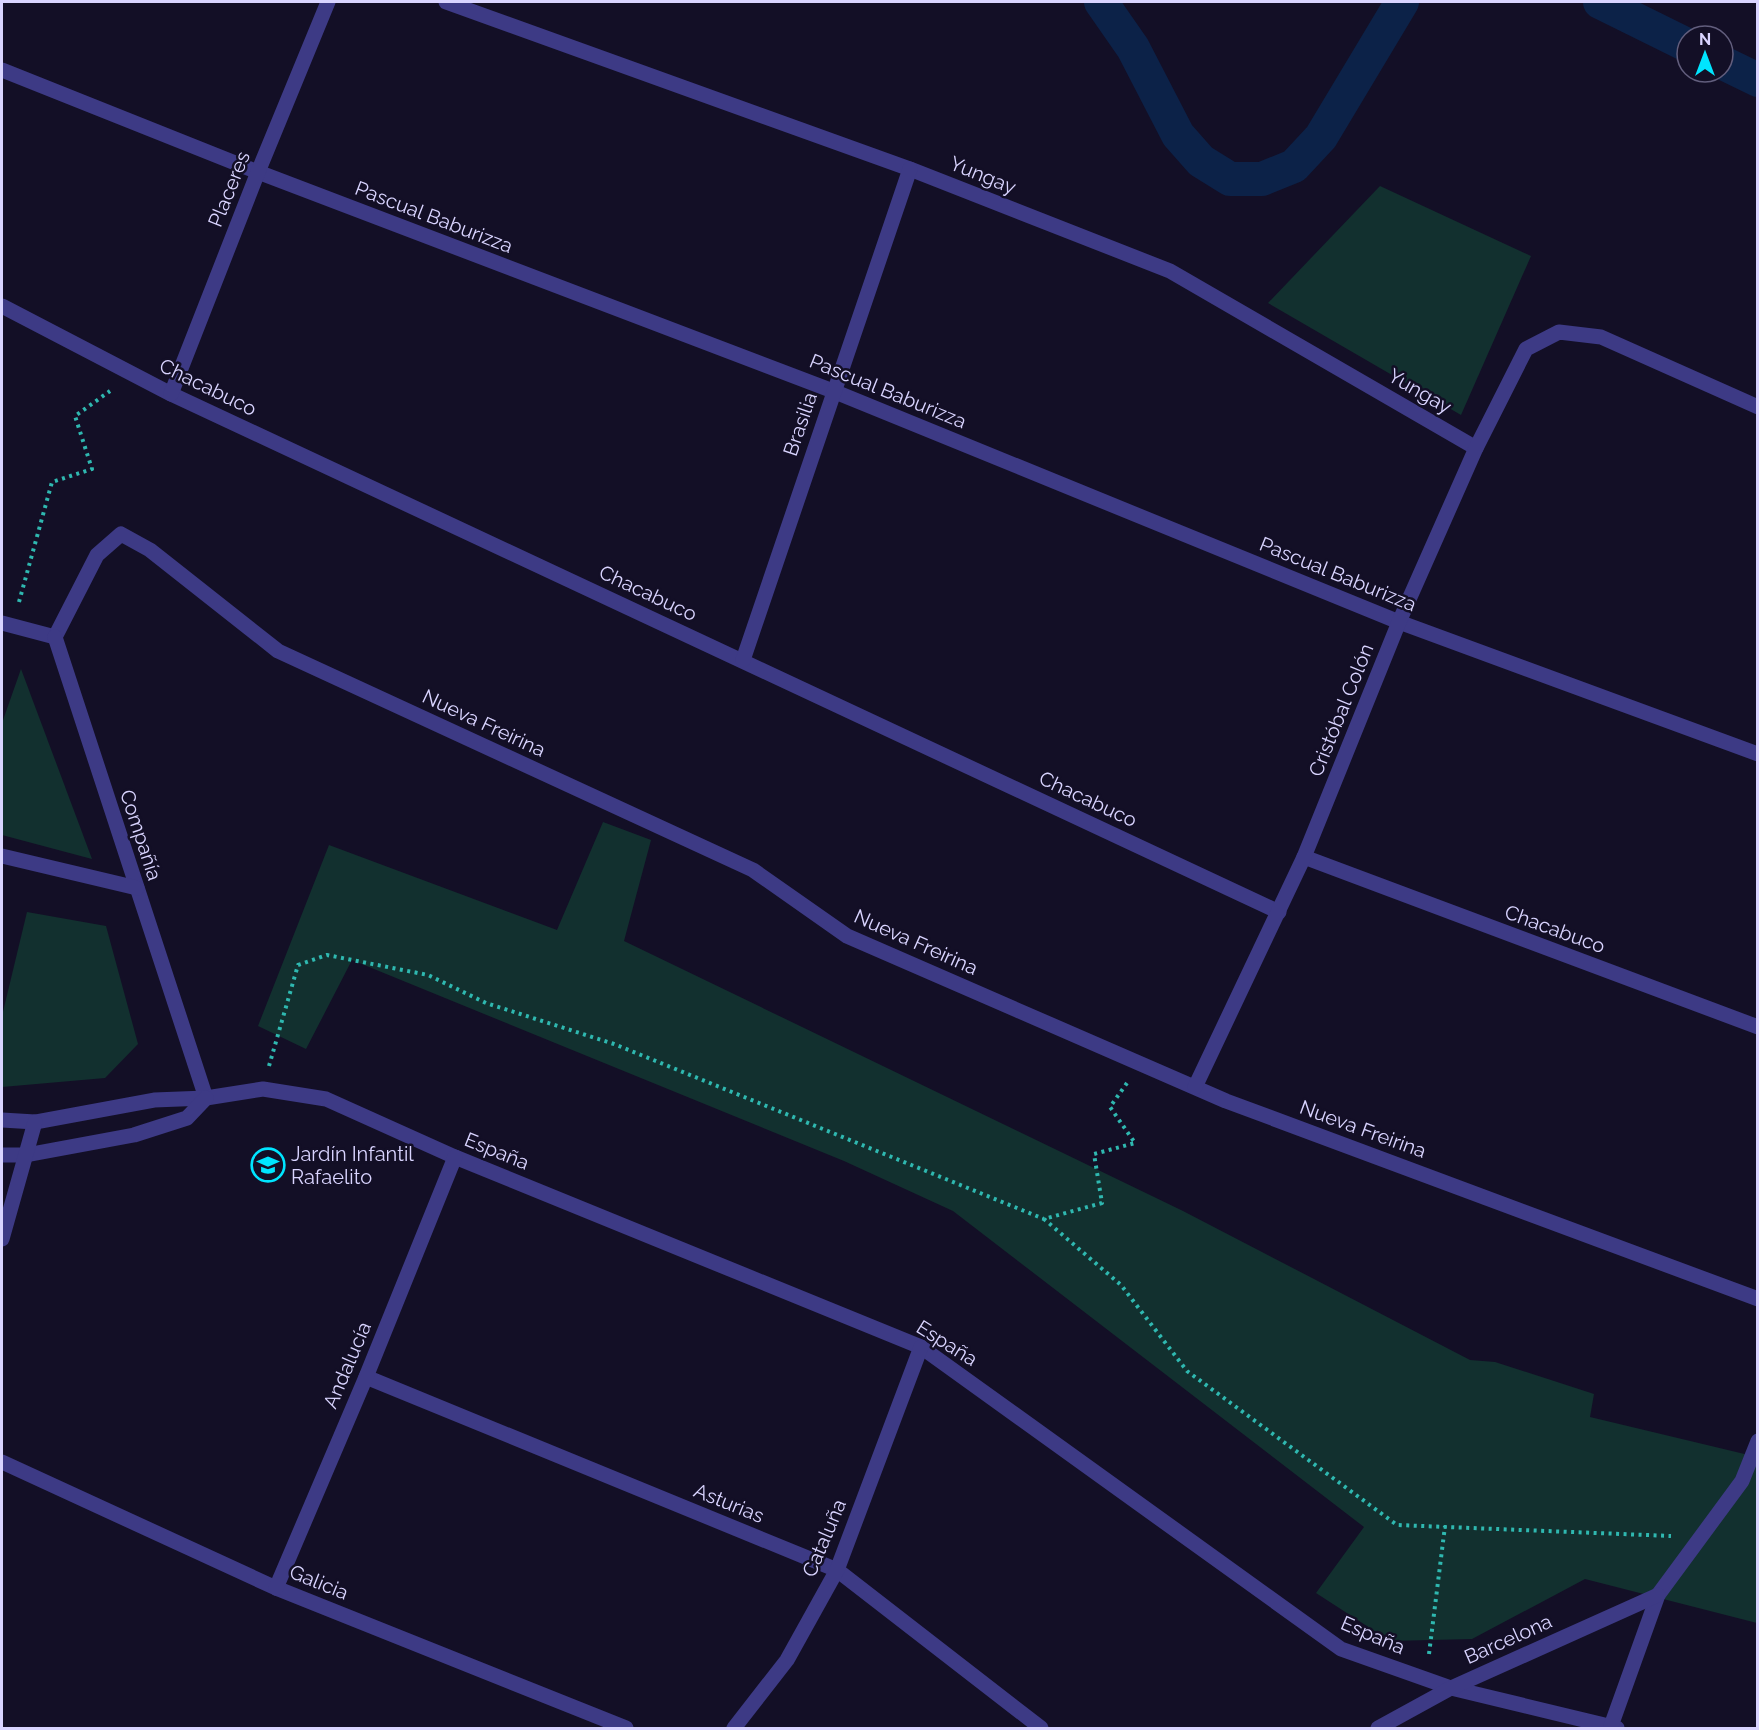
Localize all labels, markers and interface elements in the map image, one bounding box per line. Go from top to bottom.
north arrow [1675,24,1735,84]
text: N [1699,30,1711,49]
street label: Placeres [203,148,255,230]
street label: Yungay [946,151,1020,199]
street label: Pascual Baburizza [352,176,516,258]
street label: Pascual Baburizza [806,349,970,433]
street label: Chacabuco [155,353,261,421]
street label: Yungay [1384,363,1456,419]
street label: Brasilia [778,389,822,459]
street label: Pascual Baburizza [1256,532,1420,616]
street label: Chacabuco [595,560,701,626]
street label: Cristóbal Colón [1303,640,1379,780]
street label: Nueva Freirina [419,684,549,762]
street label: Chacabuco [1035,766,1141,832]
street label: Compañía [115,787,167,883]
street label: Chacabuco [1501,900,1609,958]
street label: Nueva Freirina [850,904,982,980]
street label: Nueva Freirina [1296,1095,1430,1163]
street label: España [461,1127,533,1175]
place label: Jardín Infantil Rafaelito [291,1142,414,1189]
school or university icon: Jardín Infantil Rafaelito [250,1147,286,1183]
street label: España [912,1315,982,1371]
street label: Andalucía [318,1318,376,1412]
street label: Asturias [690,1478,768,1528]
street label: Cataluña [797,1496,851,1580]
street label: Galicia [286,1559,352,1605]
street label: Barcelona [1460,1609,1556,1669]
street label: España [1337,1611,1409,1659]

